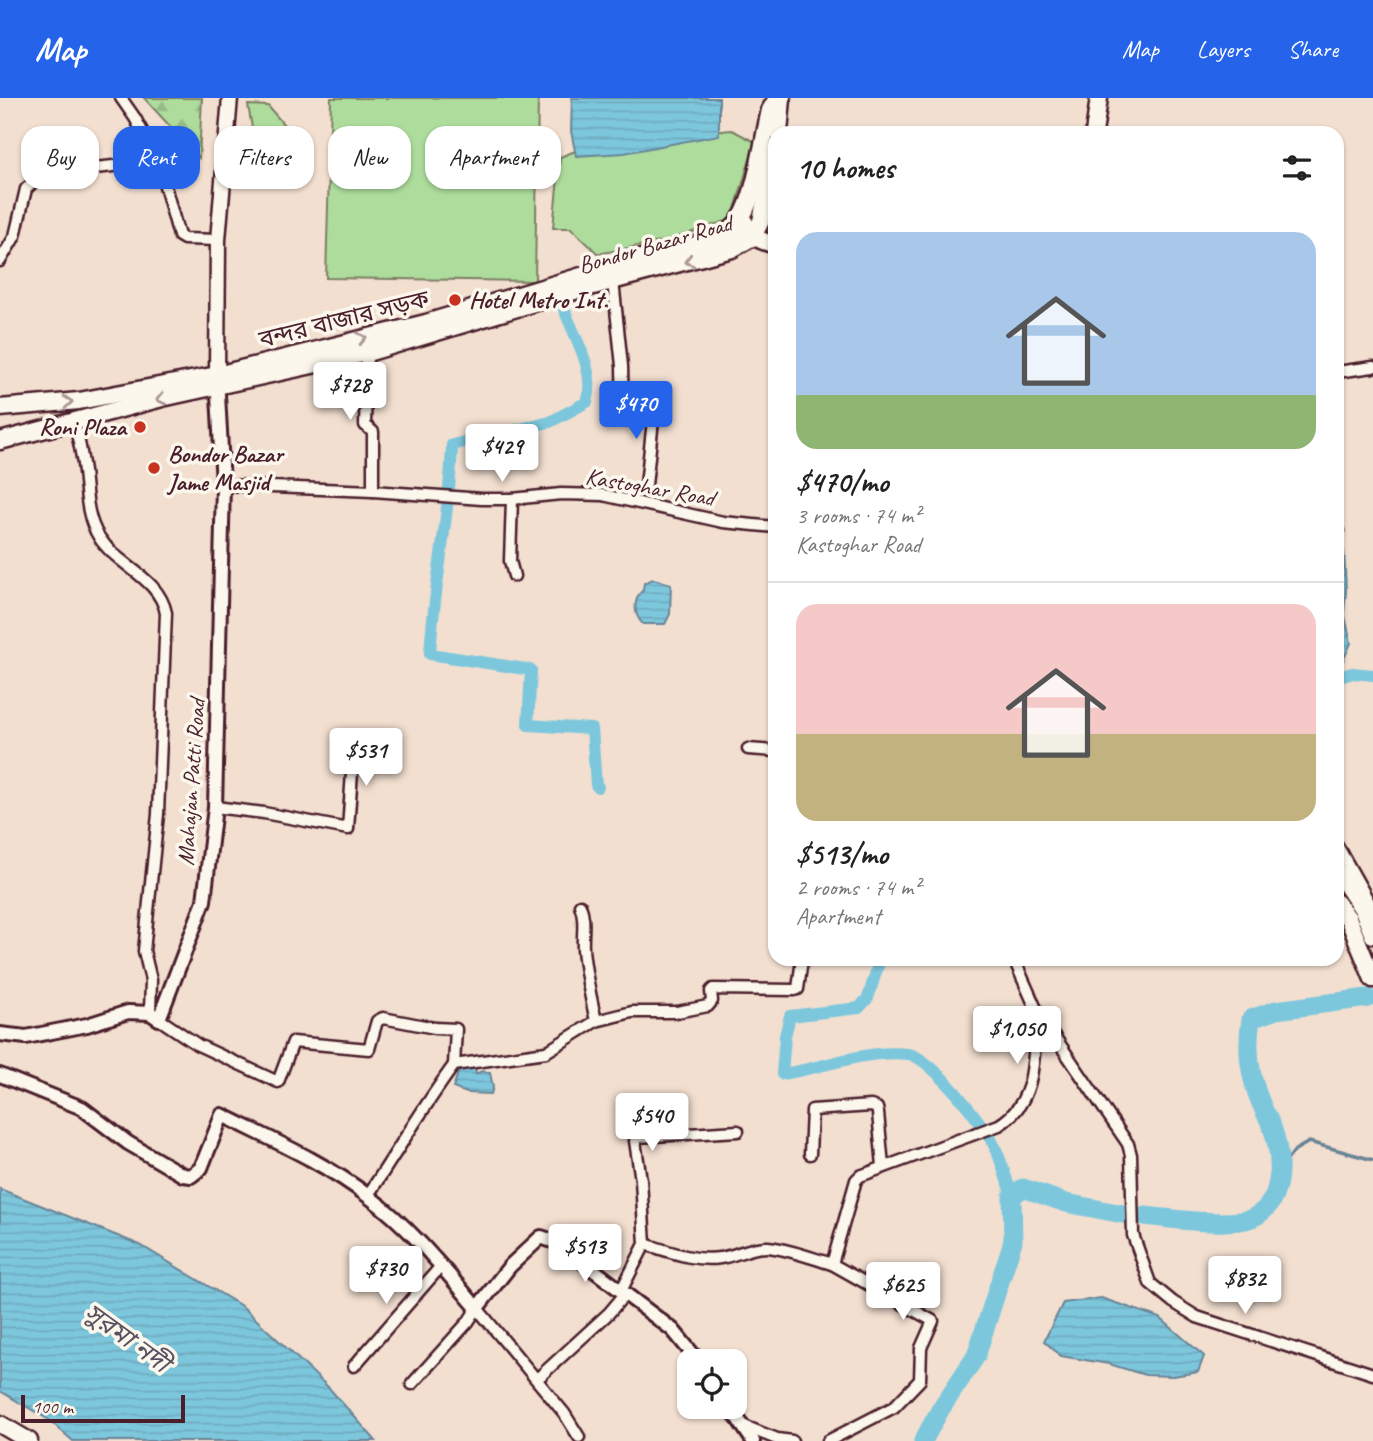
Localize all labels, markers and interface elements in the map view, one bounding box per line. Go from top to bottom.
text: Map [35,28,86,70]
text: Map [1122,34,1159,64]
text: Layers [1197,34,1250,64]
text: Share [1288,34,1338,64]
chip: Buy [21,126,99,189]
chip: Rent [113,126,200,189]
chip: Filters [214,126,314,189]
chip: New [328,126,411,189]
chip: Apartment [425,126,561,189]
text: 10 homes [796,149,894,187]
icon: filters [1278,149,1316,187]
street label: Bondor Bazar Road [575,207,739,280]
one-way arrow [684,253,696,267]
icon: home [993,278,1119,404]
street label: বন্দর বাজার সড়ক [255,283,433,355]
place label: Hotel Metro Int. [469,285,609,315]
marker: Hotel Metro Int. [447,292,463,308]
one-way arrow [356,332,368,346]
pin: $728 [309,362,391,422]
text: $728 [329,370,371,399]
pin: $470 [595,382,677,441]
text: $470 [615,389,657,418]
one-way arrow [156,391,168,405]
one-way arrow [63,395,74,410]
place label: Roni Plaza [39,412,128,442]
marker: Roni Plaza [132,419,148,435]
pin: $429 [461,424,543,484]
text: $429 [481,432,523,461]
place label: Bondor Bazar Jame Masjid [166,439,285,497]
marker: Bondor Bazar Jame Masjid [146,460,162,476]
street label: Kastoghar Road [583,461,720,514]
text: $470/mo [796,463,888,501]
text: 3 rooms · 74 m² [796,501,920,530]
text: Kastoghar Road [796,530,921,559]
icon: home [993,650,1119,776]
street label: Mahajan Patti Road [170,694,212,866]
pin: $531 [325,728,407,788]
text: $531 [345,736,387,765]
text: $513/mo [796,835,888,873]
text: 2 rooms · 74 m² [796,873,920,902]
text: Apartment [796,902,881,931]
pin: $1,050 [960,1006,1074,1066]
text: $1,050 [989,1014,1045,1043]
pin: $540 [611,1094,693,1153]
text: $540 [631,1101,673,1130]
pin: $513 [544,1224,626,1284]
text: $513 [564,1232,606,1261]
pin: $730 [345,1246,427,1306]
text: $730 [365,1254,407,1283]
pin: $832 [1204,1256,1286,1316]
pin: $625 [862,1262,944,1322]
text: $832 [1224,1264,1266,1293]
text: $625 [882,1270,924,1299]
water label: সুরমা নদী [78,1296,180,1383]
map controls [677,1349,747,1419]
button: locate [677,1349,747,1419]
scale bar [21,1392,186,1424]
text: 100 m [32,1395,73,1419]

